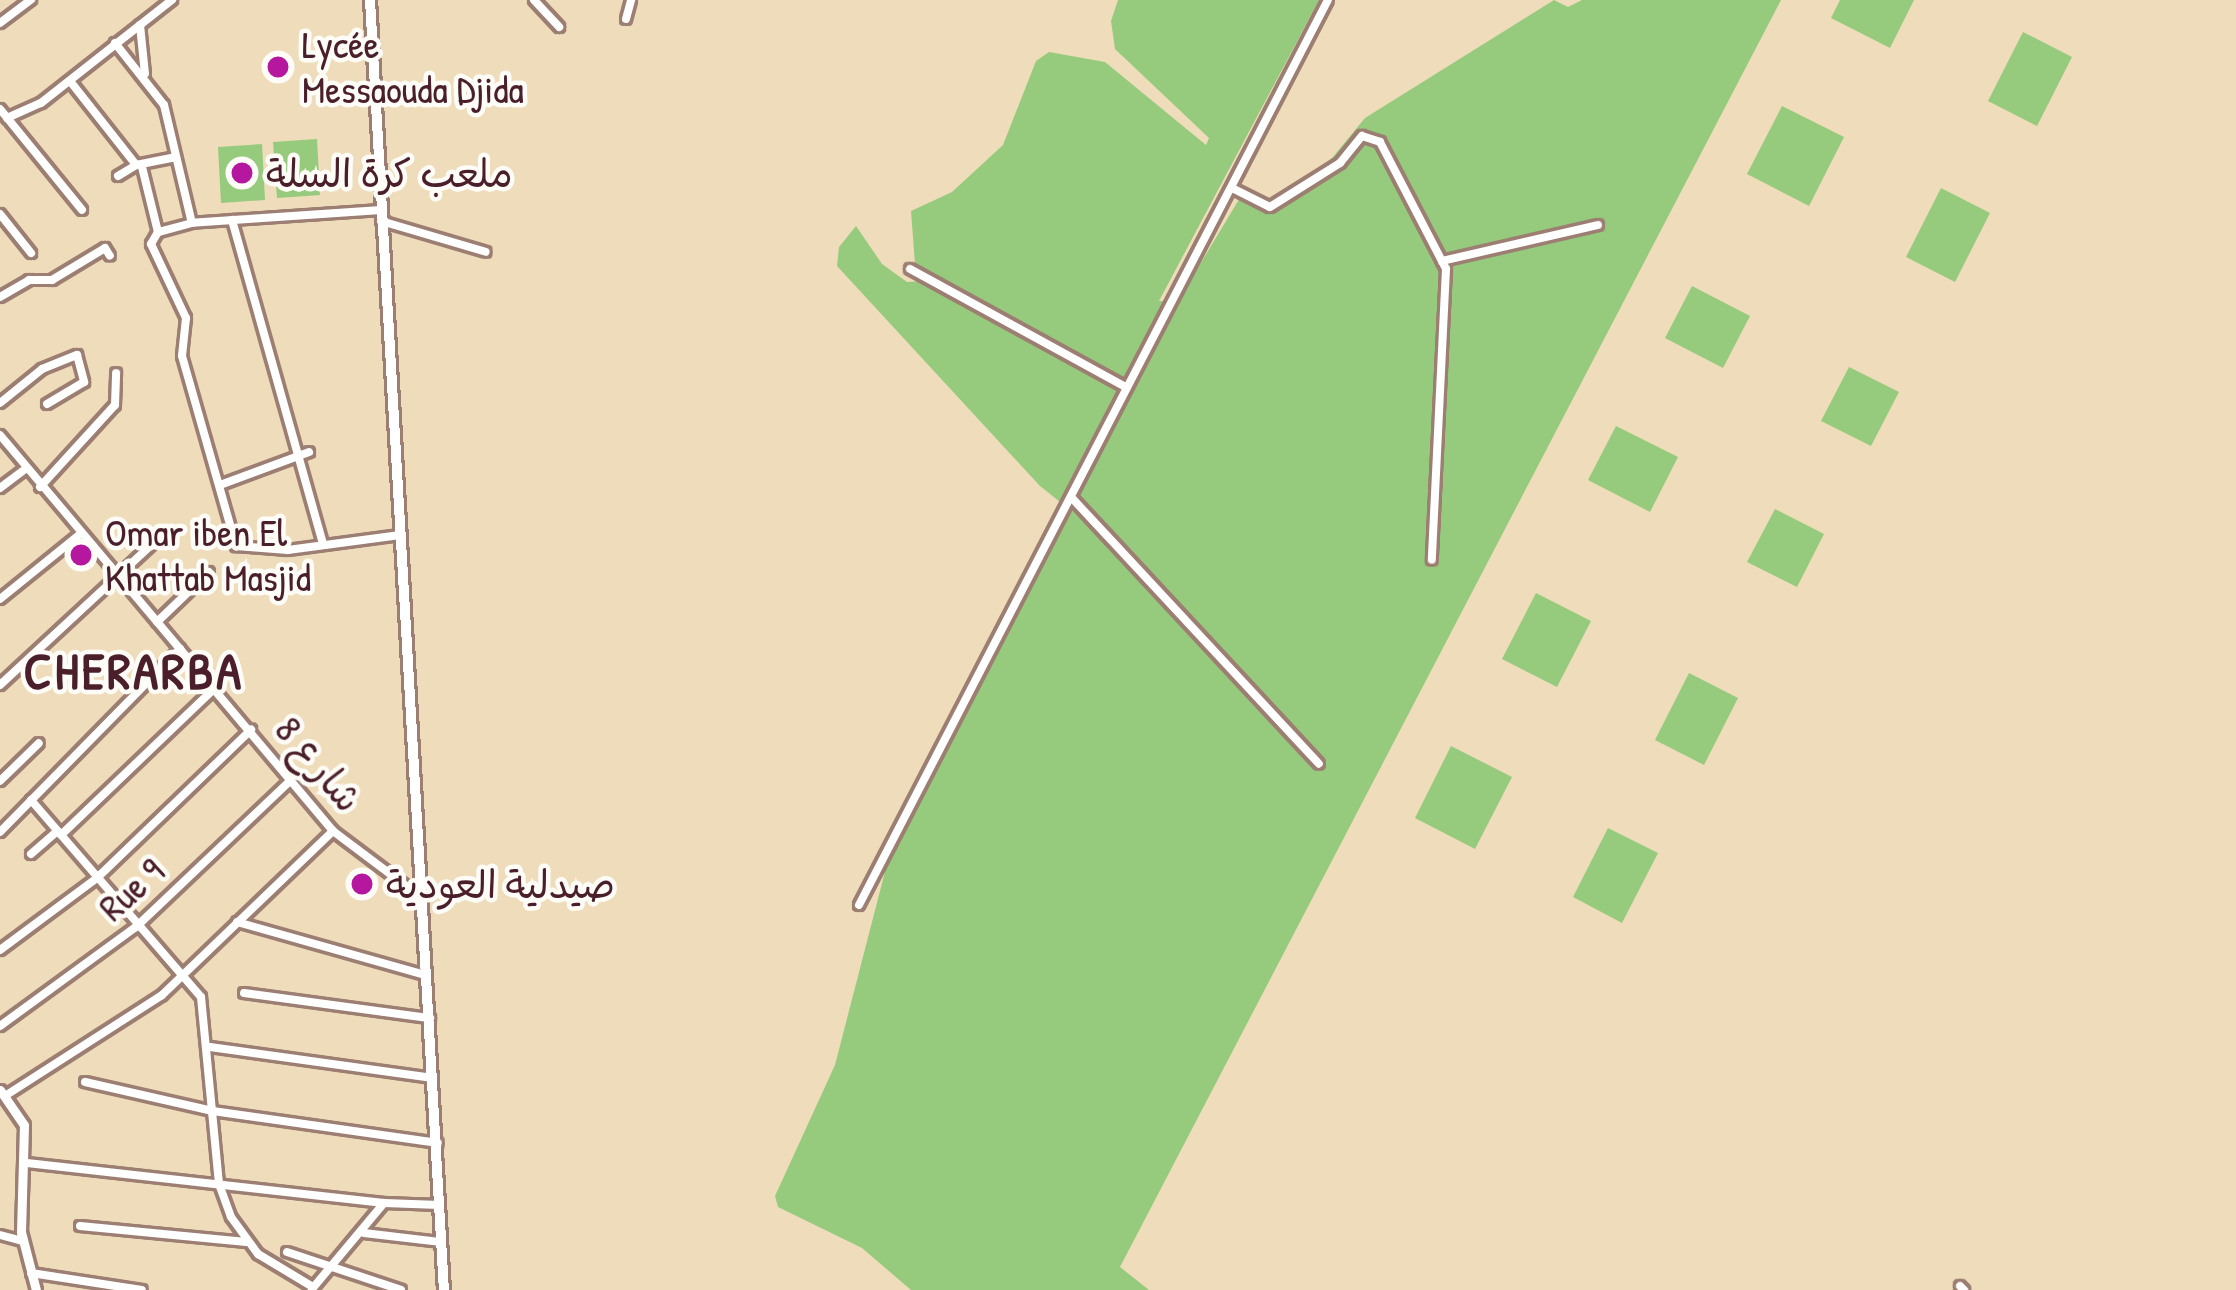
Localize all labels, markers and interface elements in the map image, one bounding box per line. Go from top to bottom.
place label: Lycée Messaouda Djida [302,22,524,113]
marker: Lycée Messaouda Djida [265,54,291,80]
place label: ملعب كرة السلة [266,150,513,196]
marker: ملعب كرة السلة [229,160,255,186]
place label: Omar iben El Khattab Masjid [105,510,311,601]
marker: Omar iben El Khattab Masjid [68,542,94,568]
district label: CHERARBA [24,640,244,702]
street label: شارع 8 [266,707,372,821]
street label: Rue 9 [89,847,173,931]
place label: صيدلية العودية [386,861,615,907]
marker: صيدلية العودية [349,871,375,897]

